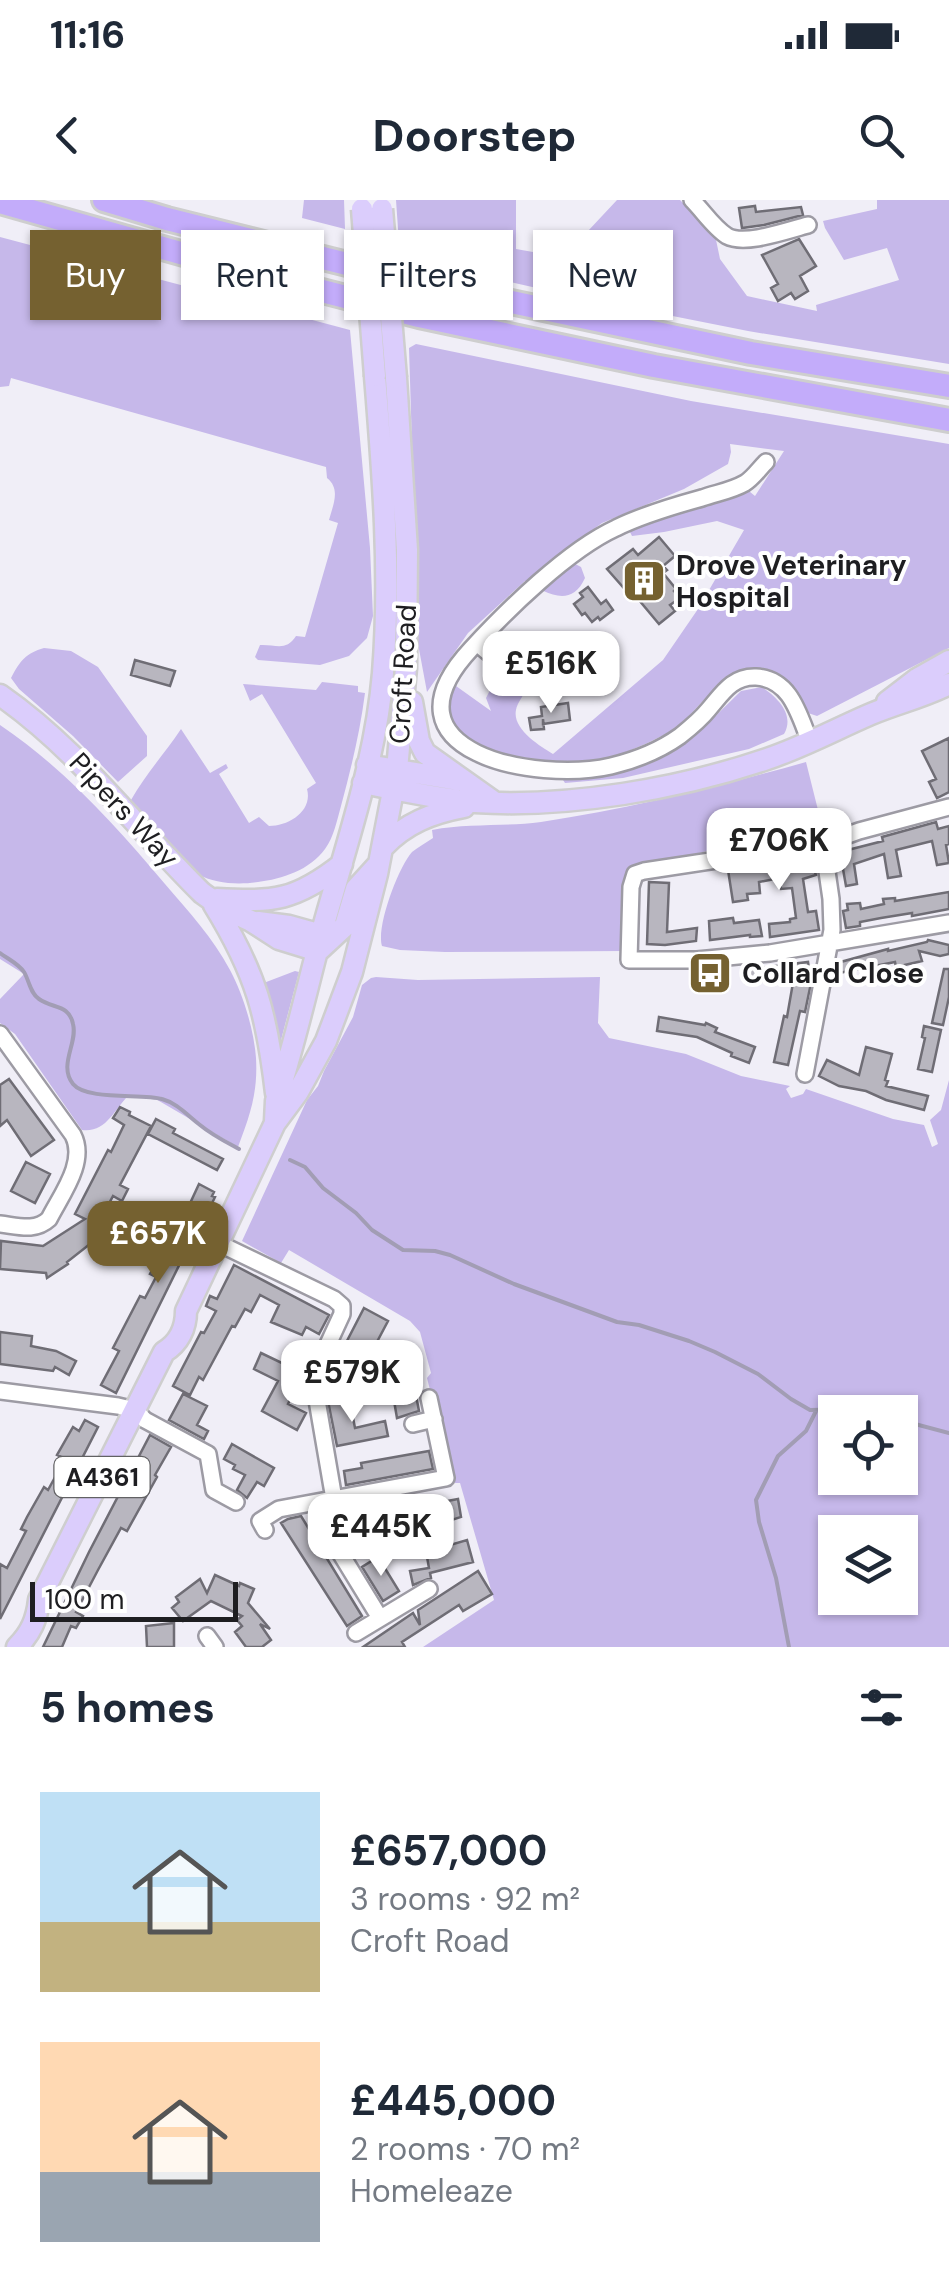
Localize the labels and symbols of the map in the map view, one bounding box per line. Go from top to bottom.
place label: Drove Veterinary Hospital [676,547,907,616]
building icon: Drove Veterinary Hospital [621,558,667,604]
street label: Croft Road [381,603,425,745]
pin: £516K [481,631,621,716]
street label: Pipers Way [61,745,187,875]
pin: £706K [709,808,849,893]
bus stop icon: Collard Close [687,950,733,996]
place label: Collard Close [742,955,924,992]
pin: £657K [88,1201,228,1286]
pin: £579K [282,1340,422,1425]
road number: A4361 [54,1457,150,1497]
pin: £445K [311,1494,451,1579]
scale bar [30,1577,238,1622]

